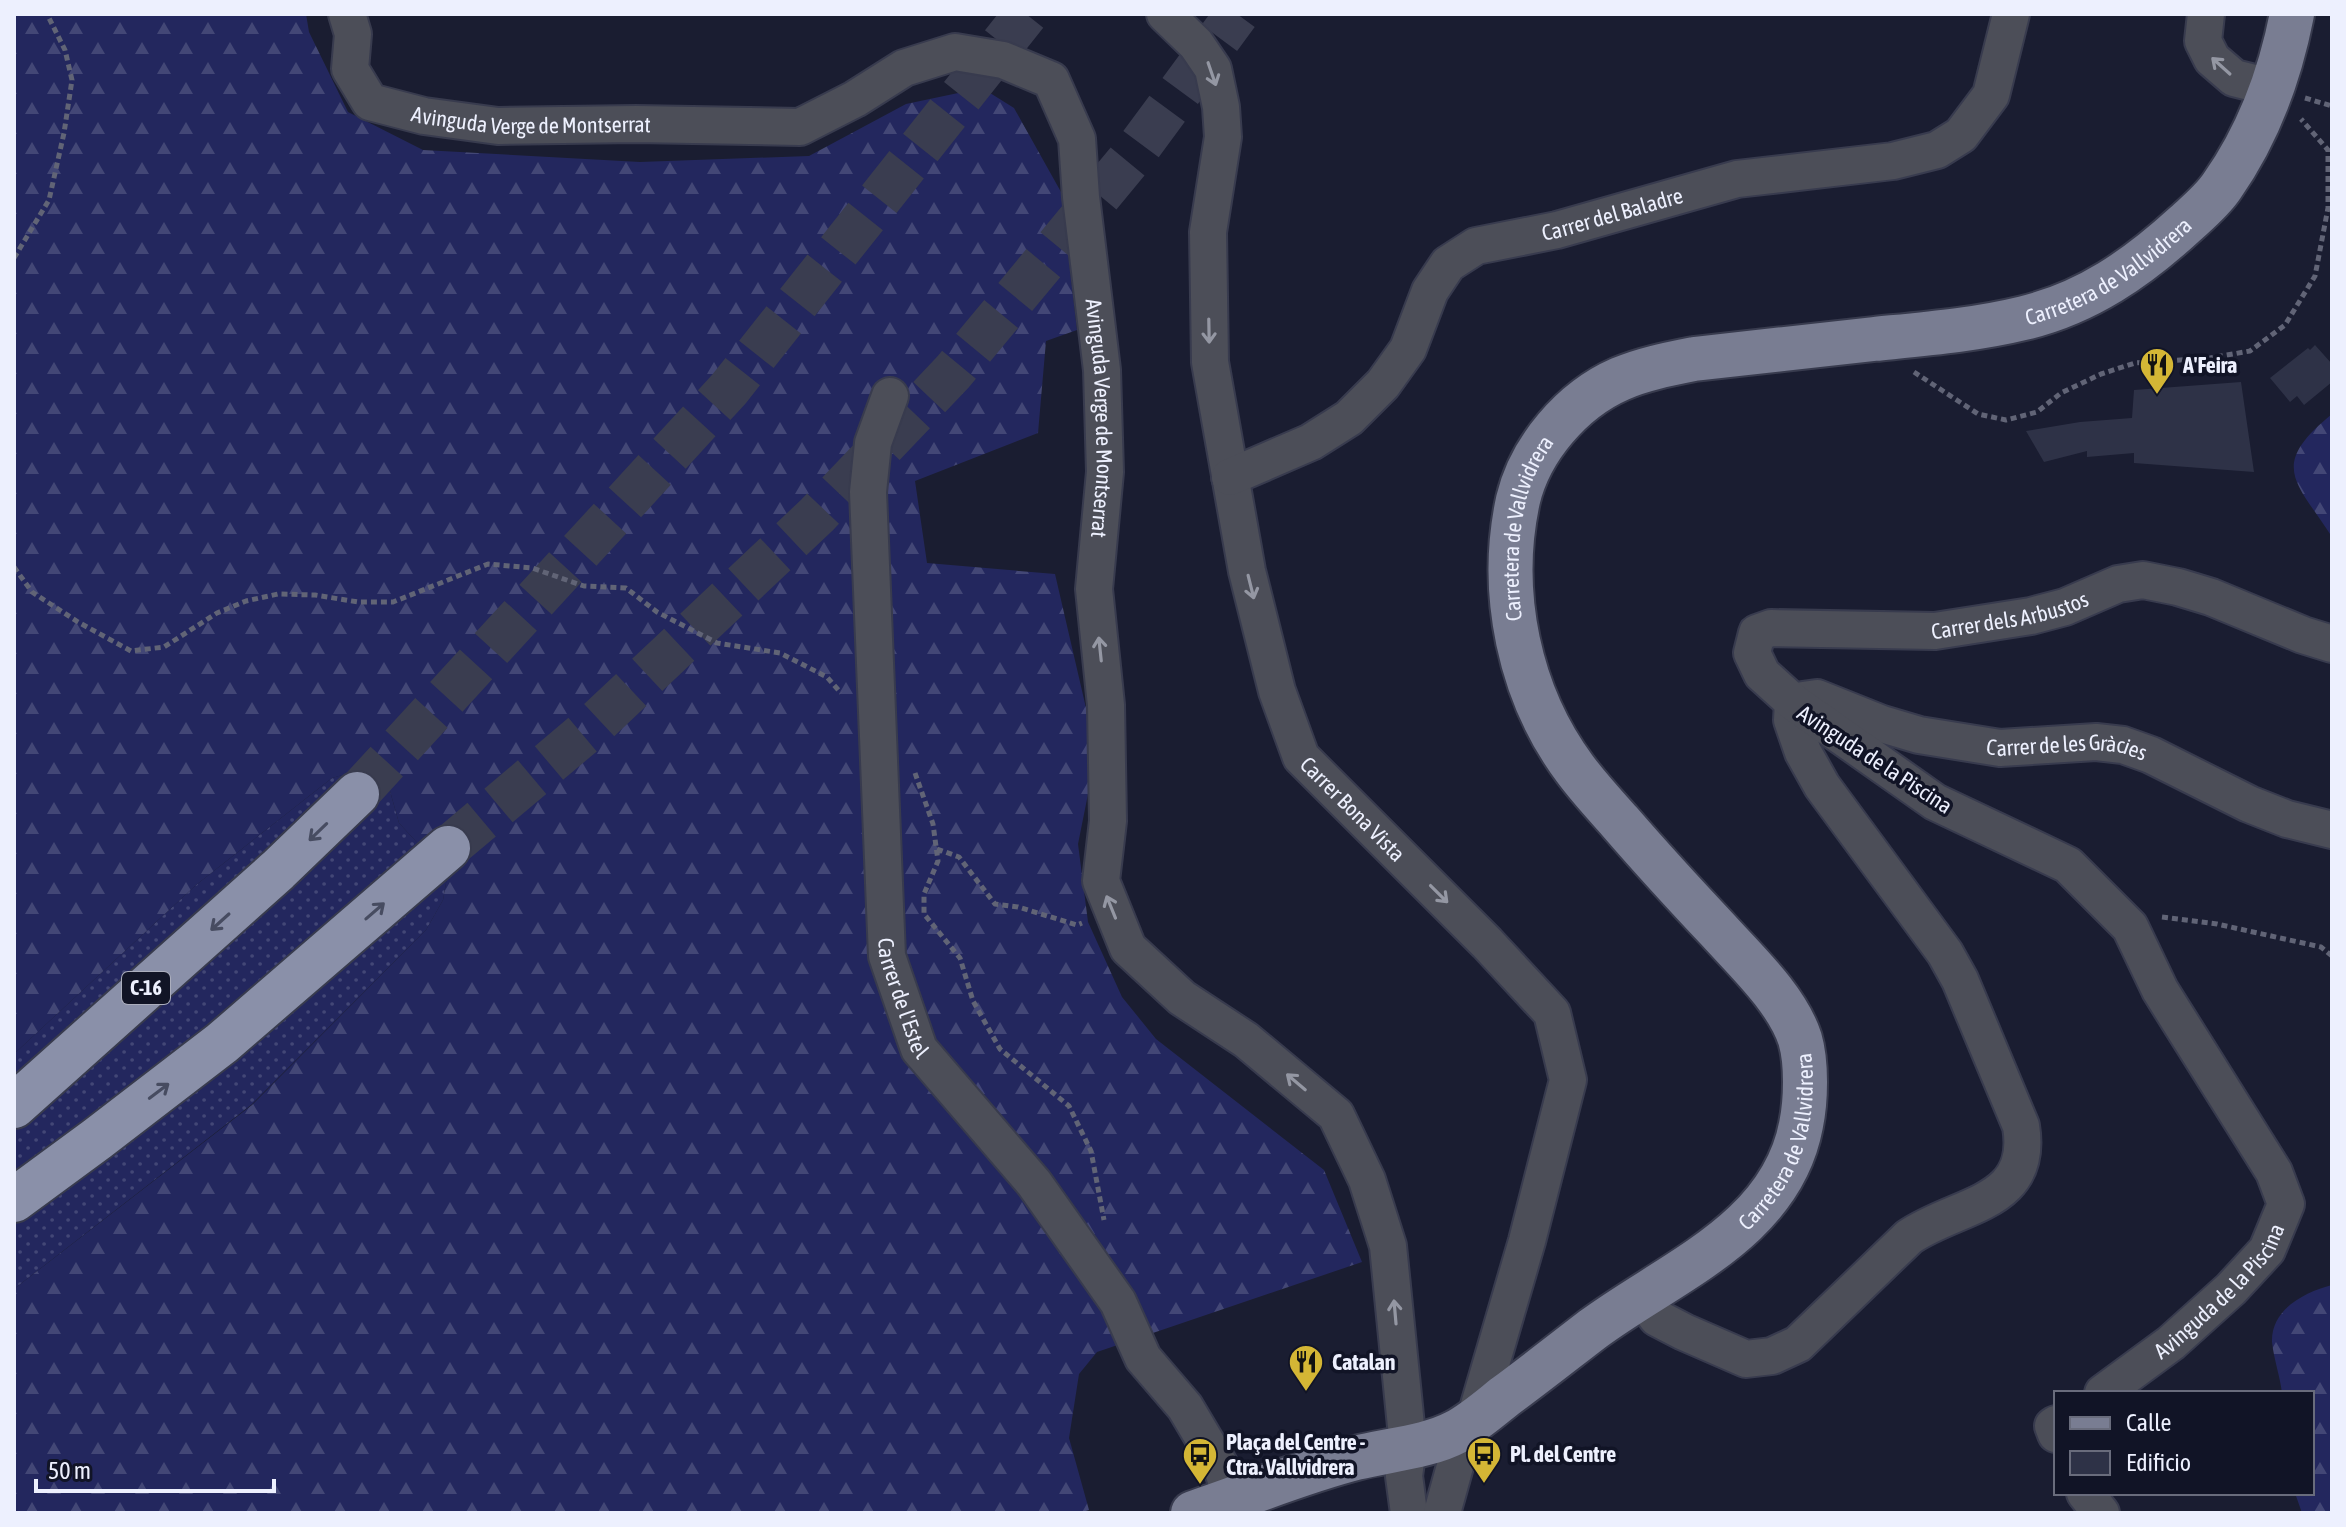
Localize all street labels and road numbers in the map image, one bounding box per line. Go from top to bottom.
street label: Avinguda Verge de Montserrat [409,100,651,139]
street label: Carrer del Baladre [1539,182,1686,246]
street label: Carretera de Vallvidrera [2022,212,2197,330]
street label: Avinguda Verge de Montserrat [1080,297,1118,539]
street label: Carretera de Vallvidrera [1498,430,1558,623]
street label: Carrer dels Arbustos [1929,585,2092,644]
street label: Avinguda de la Piscina [1793,699,1957,819]
street label: Carrer de les Gràcies [1985,729,2151,766]
street label: Carrer Bona Vista [1295,751,1411,867]
street label: Carrer de l'Estel [873,938,934,1064]
road number: C-16 [122,972,170,1004]
street label: Carretera de Vallvidrera [1733,1052,1818,1235]
street label: Avinguda de la Piscina [2149,1220,2289,1364]

